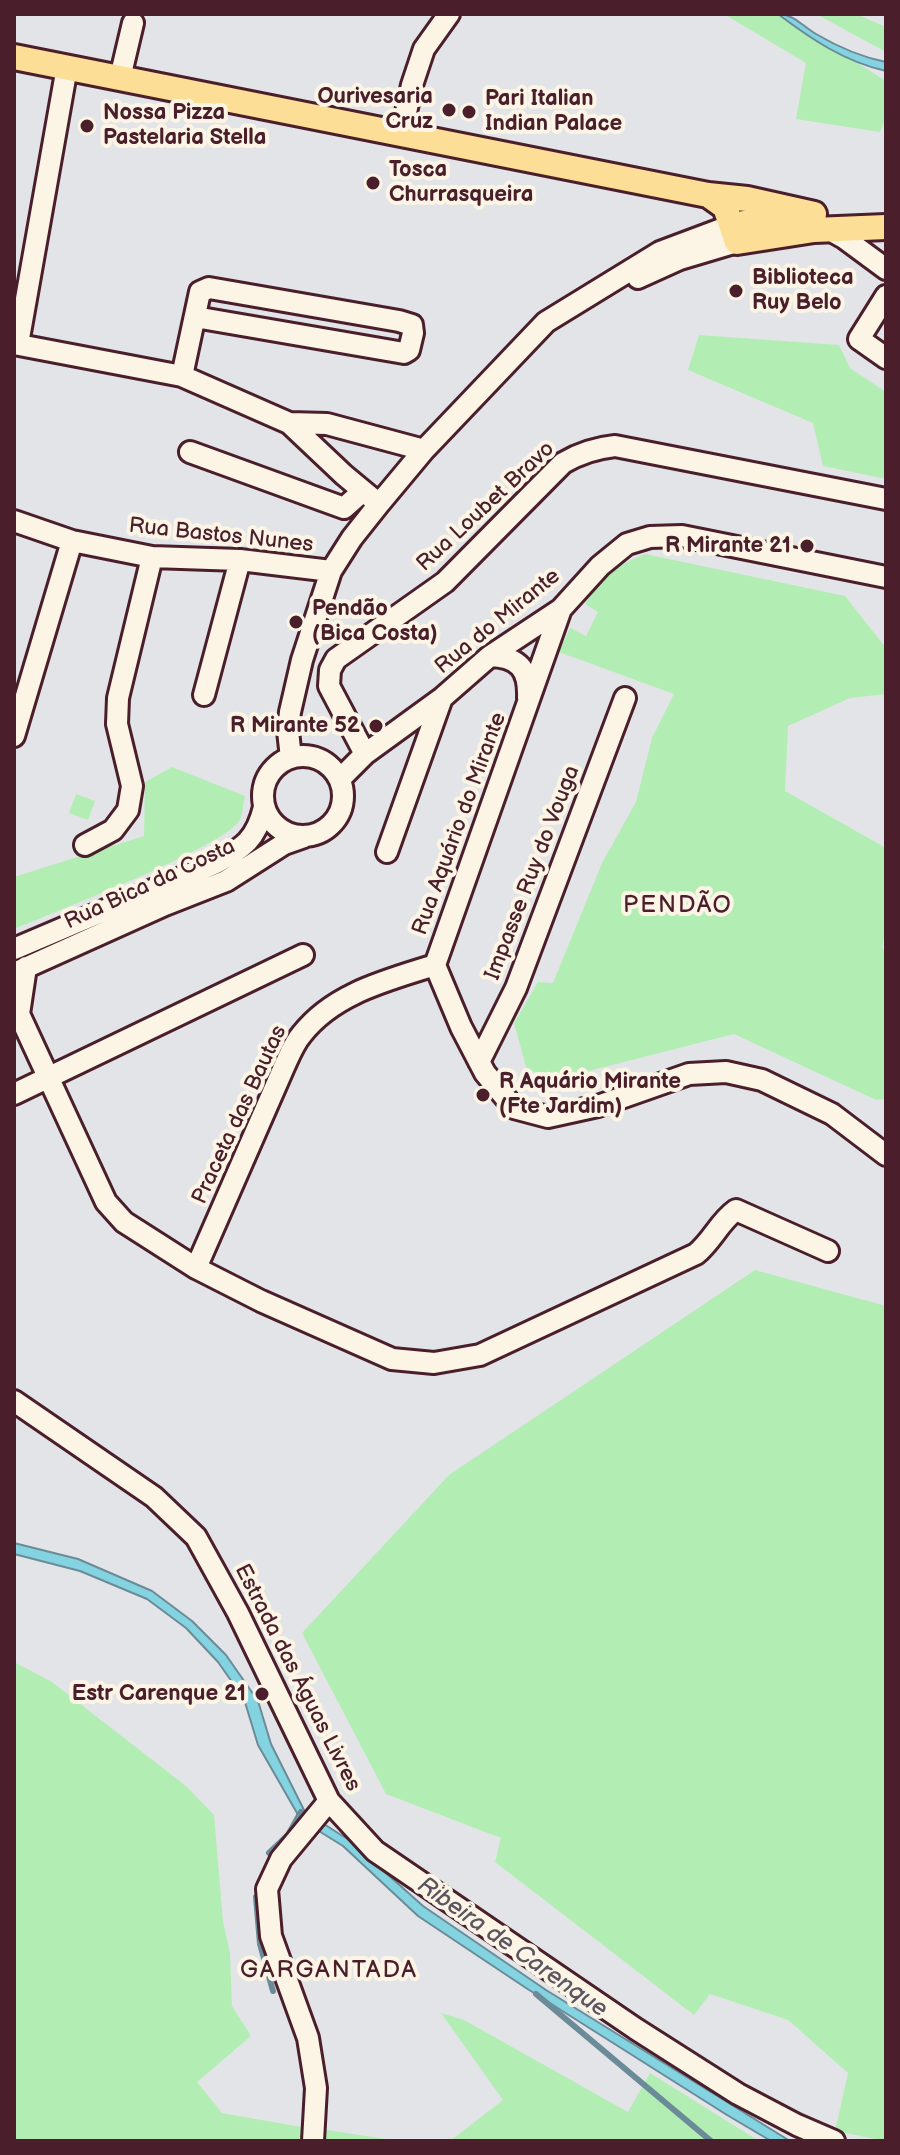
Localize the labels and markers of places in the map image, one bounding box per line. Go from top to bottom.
place label: Ourivesaria Cruz [317,84,433,136]
place label: Pari Italian Indian Palace [485,86,622,138]
place label: Nossa Pizza Pastelaria Stella [103,100,266,152]
marker: Ourivesaria Cruz [440,101,458,119]
marker: Pari Italian Indian Palace [460,103,478,121]
marker: Nossa Pizza Pastelaria Stella [78,117,96,135]
place label: Tosca Churrasqueira [389,157,533,208]
marker: Tosca Churrasqueira [364,174,382,192]
place label: Biblioteca Ruy Belo [752,265,854,316]
marker: Biblioteca Ruy Belo [727,282,745,300]
place label: R Mirante 21 [665,533,791,559]
marker: R Mirante 21 [798,537,816,555]
place label: Pendão (Bica Costa) [312,596,438,648]
marker: Pendão (Bica Costa) [287,613,305,631]
place label: R Mirante 52 [230,713,360,739]
marker: R Mirante 52 [367,717,385,735]
place label: R Aquário Mirante (Fte Jardim) [499,1069,681,1120]
marker: R Aquário Mirante (Fte Jardim) [474,1086,492,1104]
place label: Estr Carenque 21 [72,1681,246,1707]
marker: Estr Carenque 21 [253,1685,271,1703]

